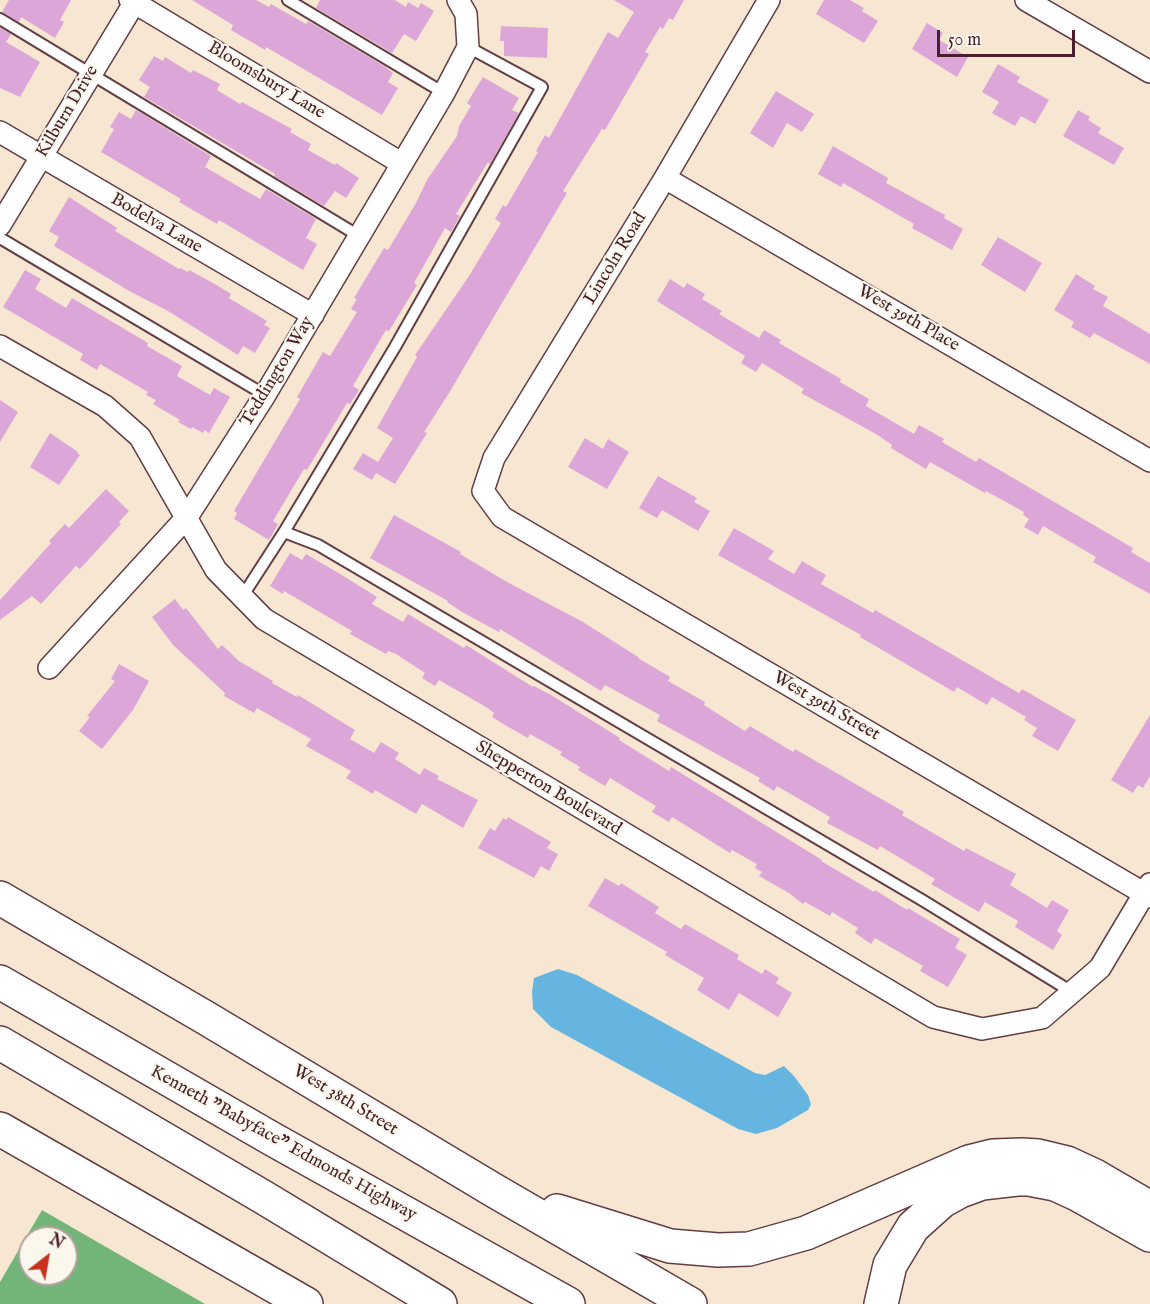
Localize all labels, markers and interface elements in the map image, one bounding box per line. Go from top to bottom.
scale bar [940,18,1078,56]
text: 50 m [948,29,981,52]
street label: Bloomsbury Lane [203,37,329,125]
street label: Kilburn Drive [32,62,104,162]
street label: Bodelva Lane [106,189,206,259]
street label: Lincoln Road [580,209,652,309]
street label: West 39th Place [853,281,963,357]
street label: Teddington Way [237,313,319,431]
street label: West 39th Street [769,668,883,746]
street label: Shepperton Boulevard [471,737,625,841]
street label: West 38th Street [288,1061,402,1141]
street label: Kenneth "Babyface" Edmonds Highway [146,1062,420,1226]
north arrow [18,1226,78,1286]
text: N [45,1230,67,1254]

